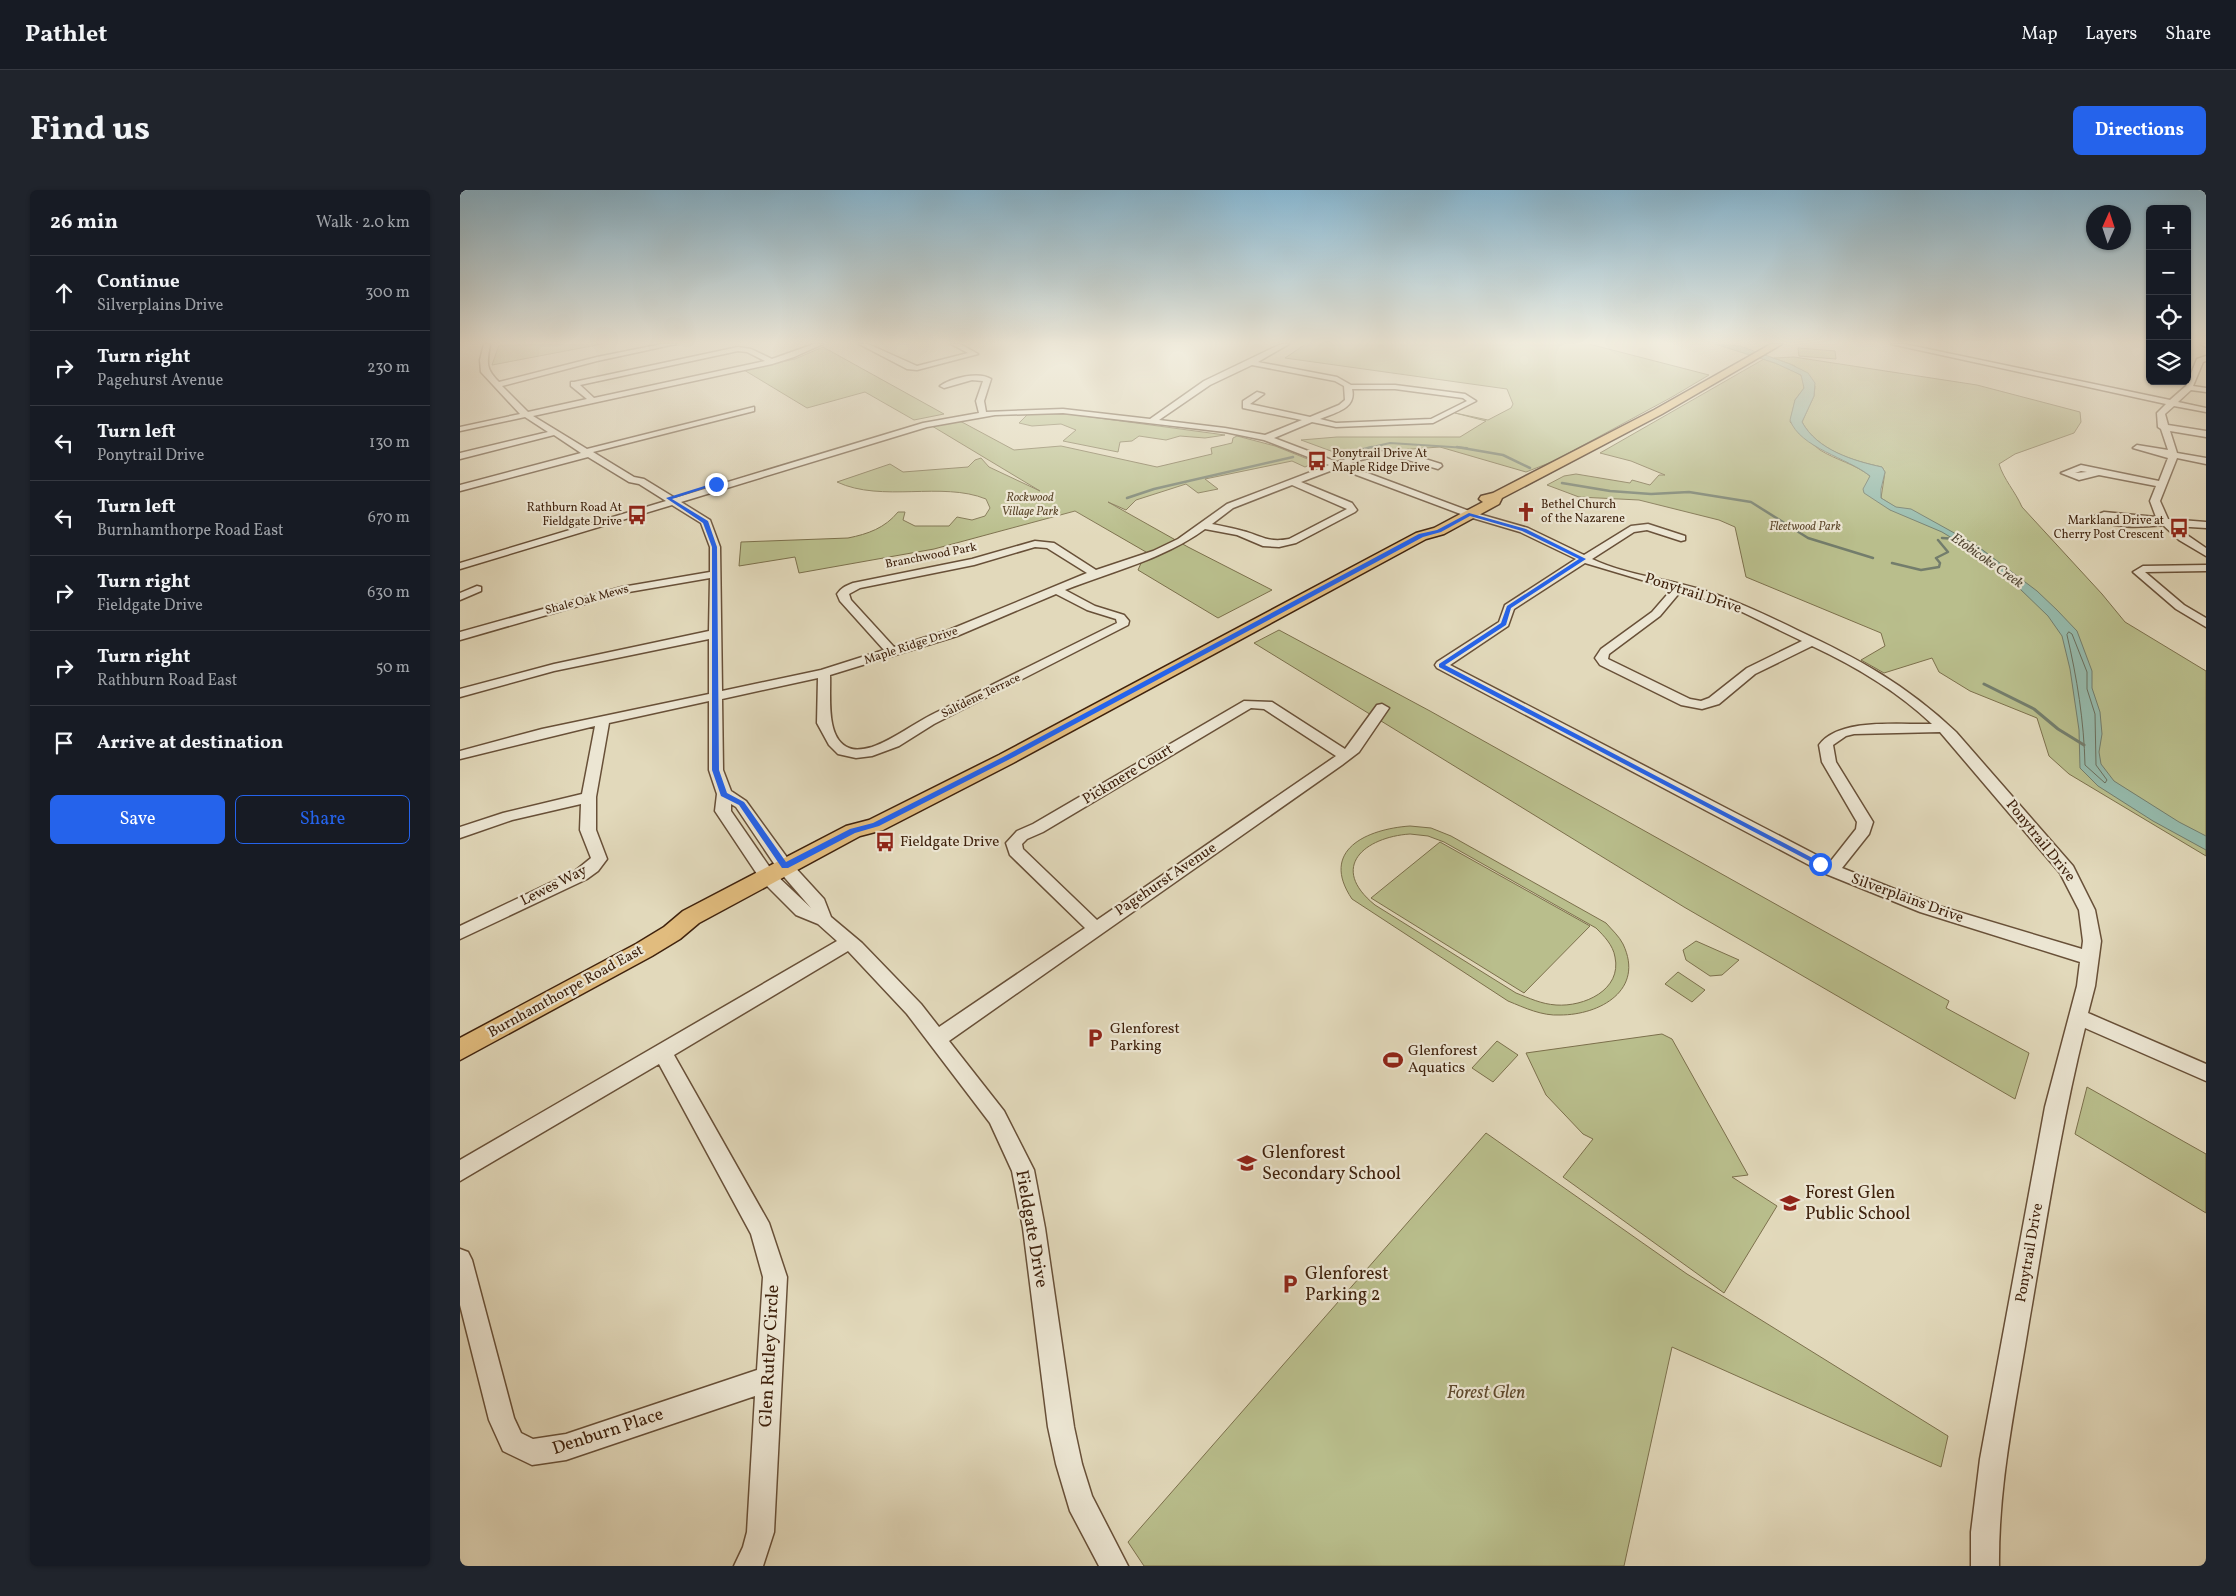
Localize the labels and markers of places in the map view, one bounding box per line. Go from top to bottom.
place label: Ponytrail Drive At Maple Ridge Drive [1332,446,1430,476]
bus stop icon: Ponytrail Drive At Maple Ridge Drive [1306,450,1328,472]
place label: Bethel Church of the Nazarene [1541,497,1625,527]
place label: Rathburn Road At Fieldgate Drive [527,500,622,530]
church icon: Bethel Church of the Nazarene [1515,501,1537,523]
bus stop icon: Rathburn Road At Fieldgate Drive [626,504,648,526]
place label: Markland Drive at Cherry Post Crescent [2054,513,2164,543]
bus stop icon: Markland Drive at Cherry Post Crescent [2168,517,2190,539]
bus stop icon: Fieldgate Drive [874,831,896,853]
place label: Fieldgate Drive [900,832,999,853]
place label: Glenforest Parking [1110,1019,1180,1057]
parking icon: Glenforest Parking [1084,1027,1106,1049]
place label: Glenforest Aquatics [1408,1041,1478,1079]
sports icon: Glenforest Aquatics [1382,1049,1404,1071]
place label: Glenforest Secondary School [1262,1141,1401,1187]
school or university icon: Glenforest Secondary School [1236,1152,1258,1174]
place label: Forest Glen Public School [1805,1181,1910,1227]
school or university icon: Forest Glen Public School [1779,1192,1801,1214]
place label: Glenforest Parking 2 [1305,1262,1389,1308]
parking icon: Glenforest Parking 2 [1279,1273,1301,1295]

